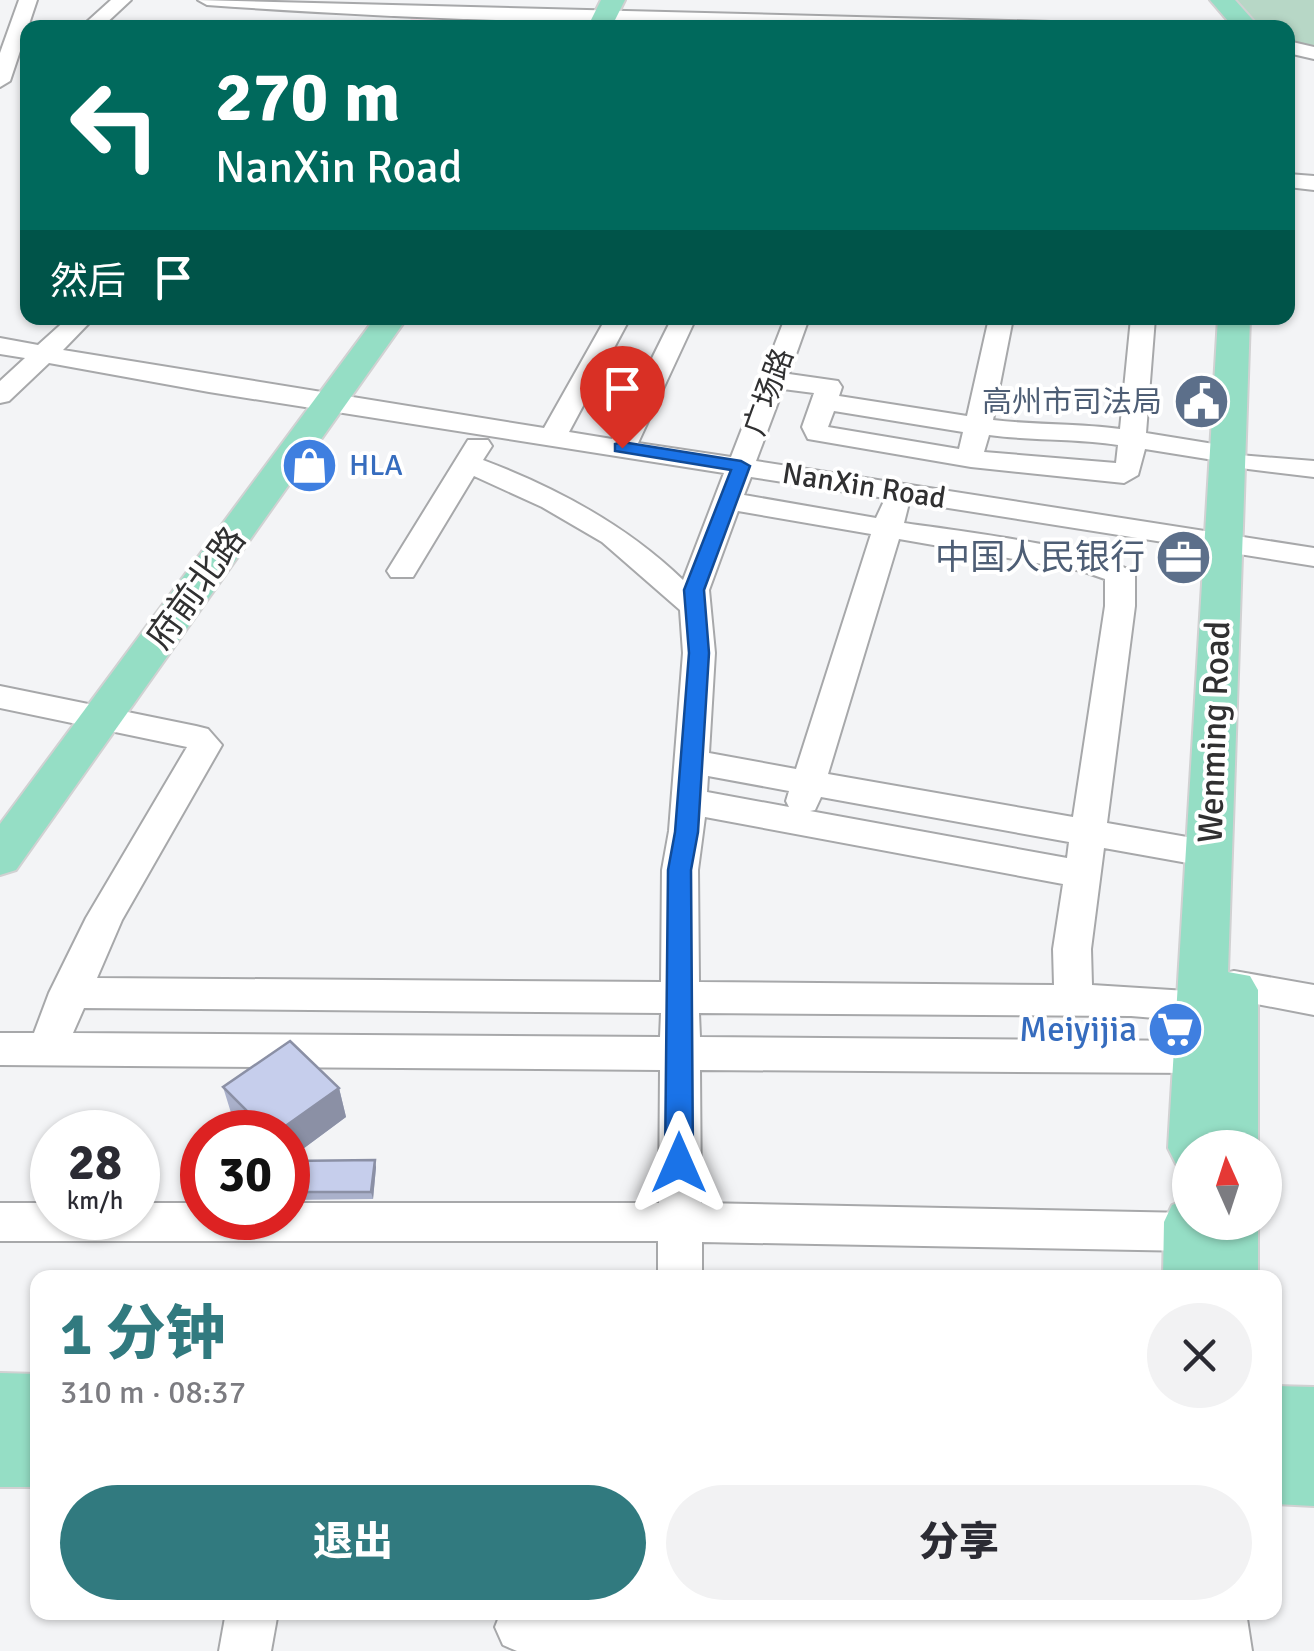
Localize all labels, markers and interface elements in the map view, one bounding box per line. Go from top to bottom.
text: 270 m [215,54,400,140]
icon: left [50,60,180,190]
text: NanXin Road [215,140,462,195]
icon: arrive [146,250,201,305]
text: 然后 [50,258,126,305]
street label: 广场路 [736,343,802,441]
pin [580,346,665,449]
icon: arrive [595,361,650,416]
public building icon: 高州市司法局 [1171,372,1231,432]
place label: 高州市司法局 [982,384,1162,421]
shop icon: HLA [280,435,340,495]
place label: HLA [349,447,403,484]
street label: NanXin Road [780,455,948,517]
street label: 府前北路 [137,519,255,657]
office icon: 中国人民银行 [1154,527,1214,587]
place label: 中国人民银行 [935,536,1145,579]
street label: Wenming Road [1189,620,1239,844]
supermarket icon: Meiyijia [1146,999,1206,1059]
place label: Meiyijia [1019,1008,1137,1051]
speed limit sign: 30 [180,1110,310,1240]
position arrow [627,1111,731,1215]
north arrow [1172,1130,1282,1240]
map controls [1172,1130,1282,1240]
text: 28 [68,1132,122,1194]
text: km/h [67,1185,123,1216]
text: 1 分钟 [60,1298,226,1372]
button: close [1147,1303,1252,1408]
text: 310 m · 08:37 [60,1373,246,1412]
button: 退出 [60,1485,646,1600]
button: 分享 [666,1485,1252,1600]

